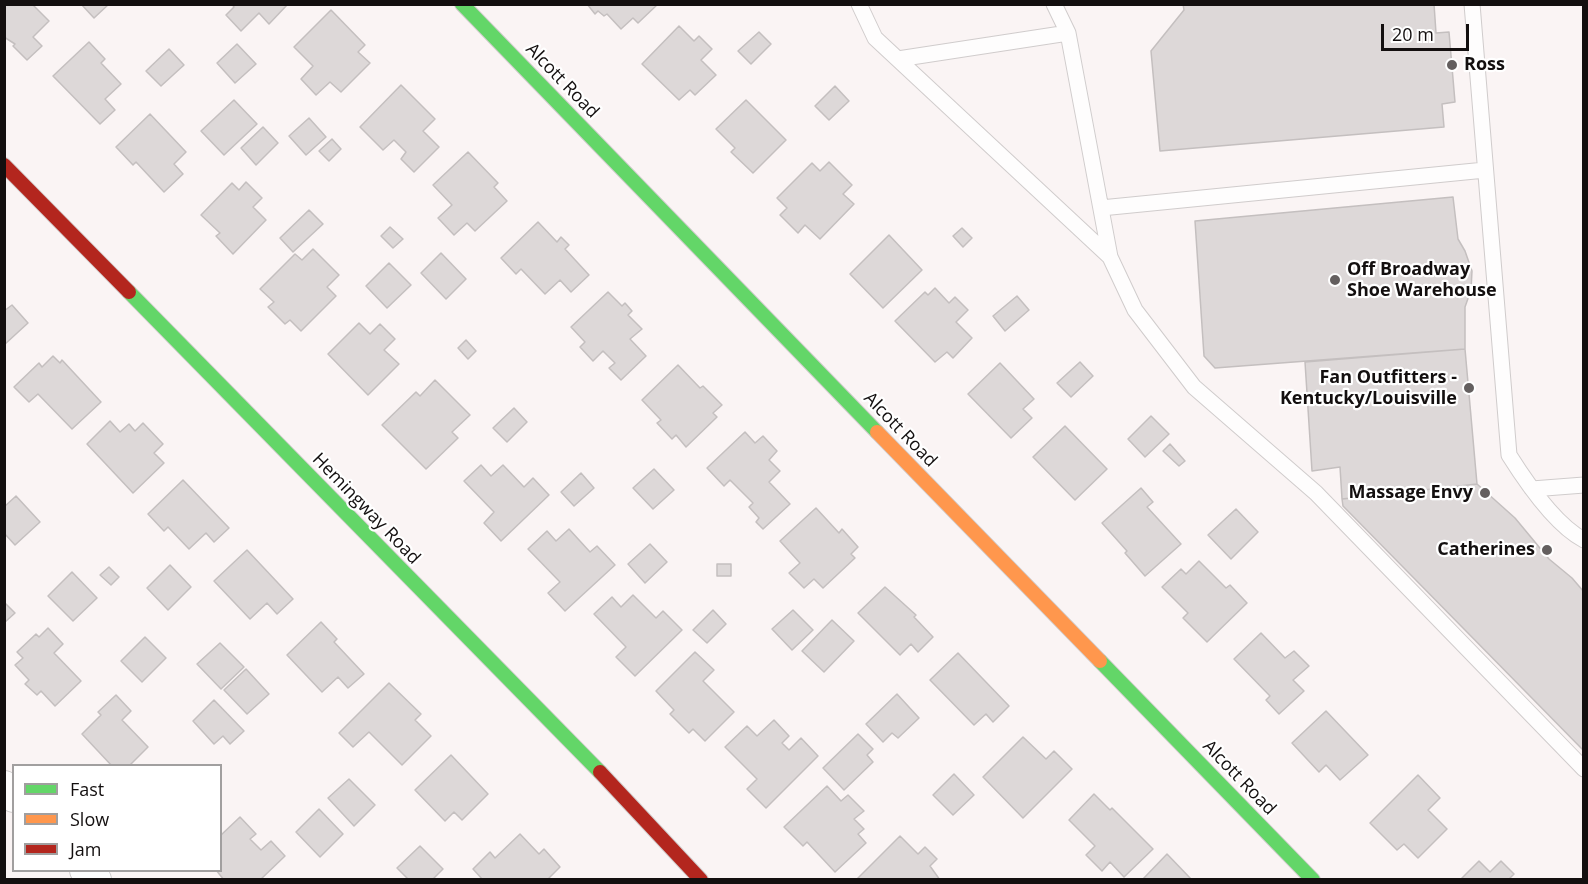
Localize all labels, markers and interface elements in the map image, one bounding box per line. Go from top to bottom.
scale bar [1384,12,1472,50]
text: 20 m [1392,22,1434,46]
street label: Alcott Road [521,39,603,123]
place label: Ross [1464,54,1505,76]
marker: Ross [1445,58,1459,72]
place label: Off Broadway Shoe Warehouse [1347,259,1497,302]
marker: Off Broadway Shoe Warehouse [1328,273,1342,287]
place label: Fan Outfitters - Kentucky/Louisville [1280,367,1457,410]
marker: Fan Outfitters - Kentucky/Louisville [1462,381,1476,395]
street label: Alcott Road [859,388,941,472]
street label: Hemingway Road [308,449,424,569]
place label: Massage Envy [1349,482,1473,504]
marker: Massage Envy [1478,486,1492,500]
place label: Catherines [1437,539,1535,561]
marker: Catherines [1540,543,1554,557]
street label: Alcott Road [1198,736,1280,820]
legend [12,764,222,872]
text: Fast [70,777,104,801]
text: Slow [70,807,109,831]
text: Jam [70,837,102,861]

